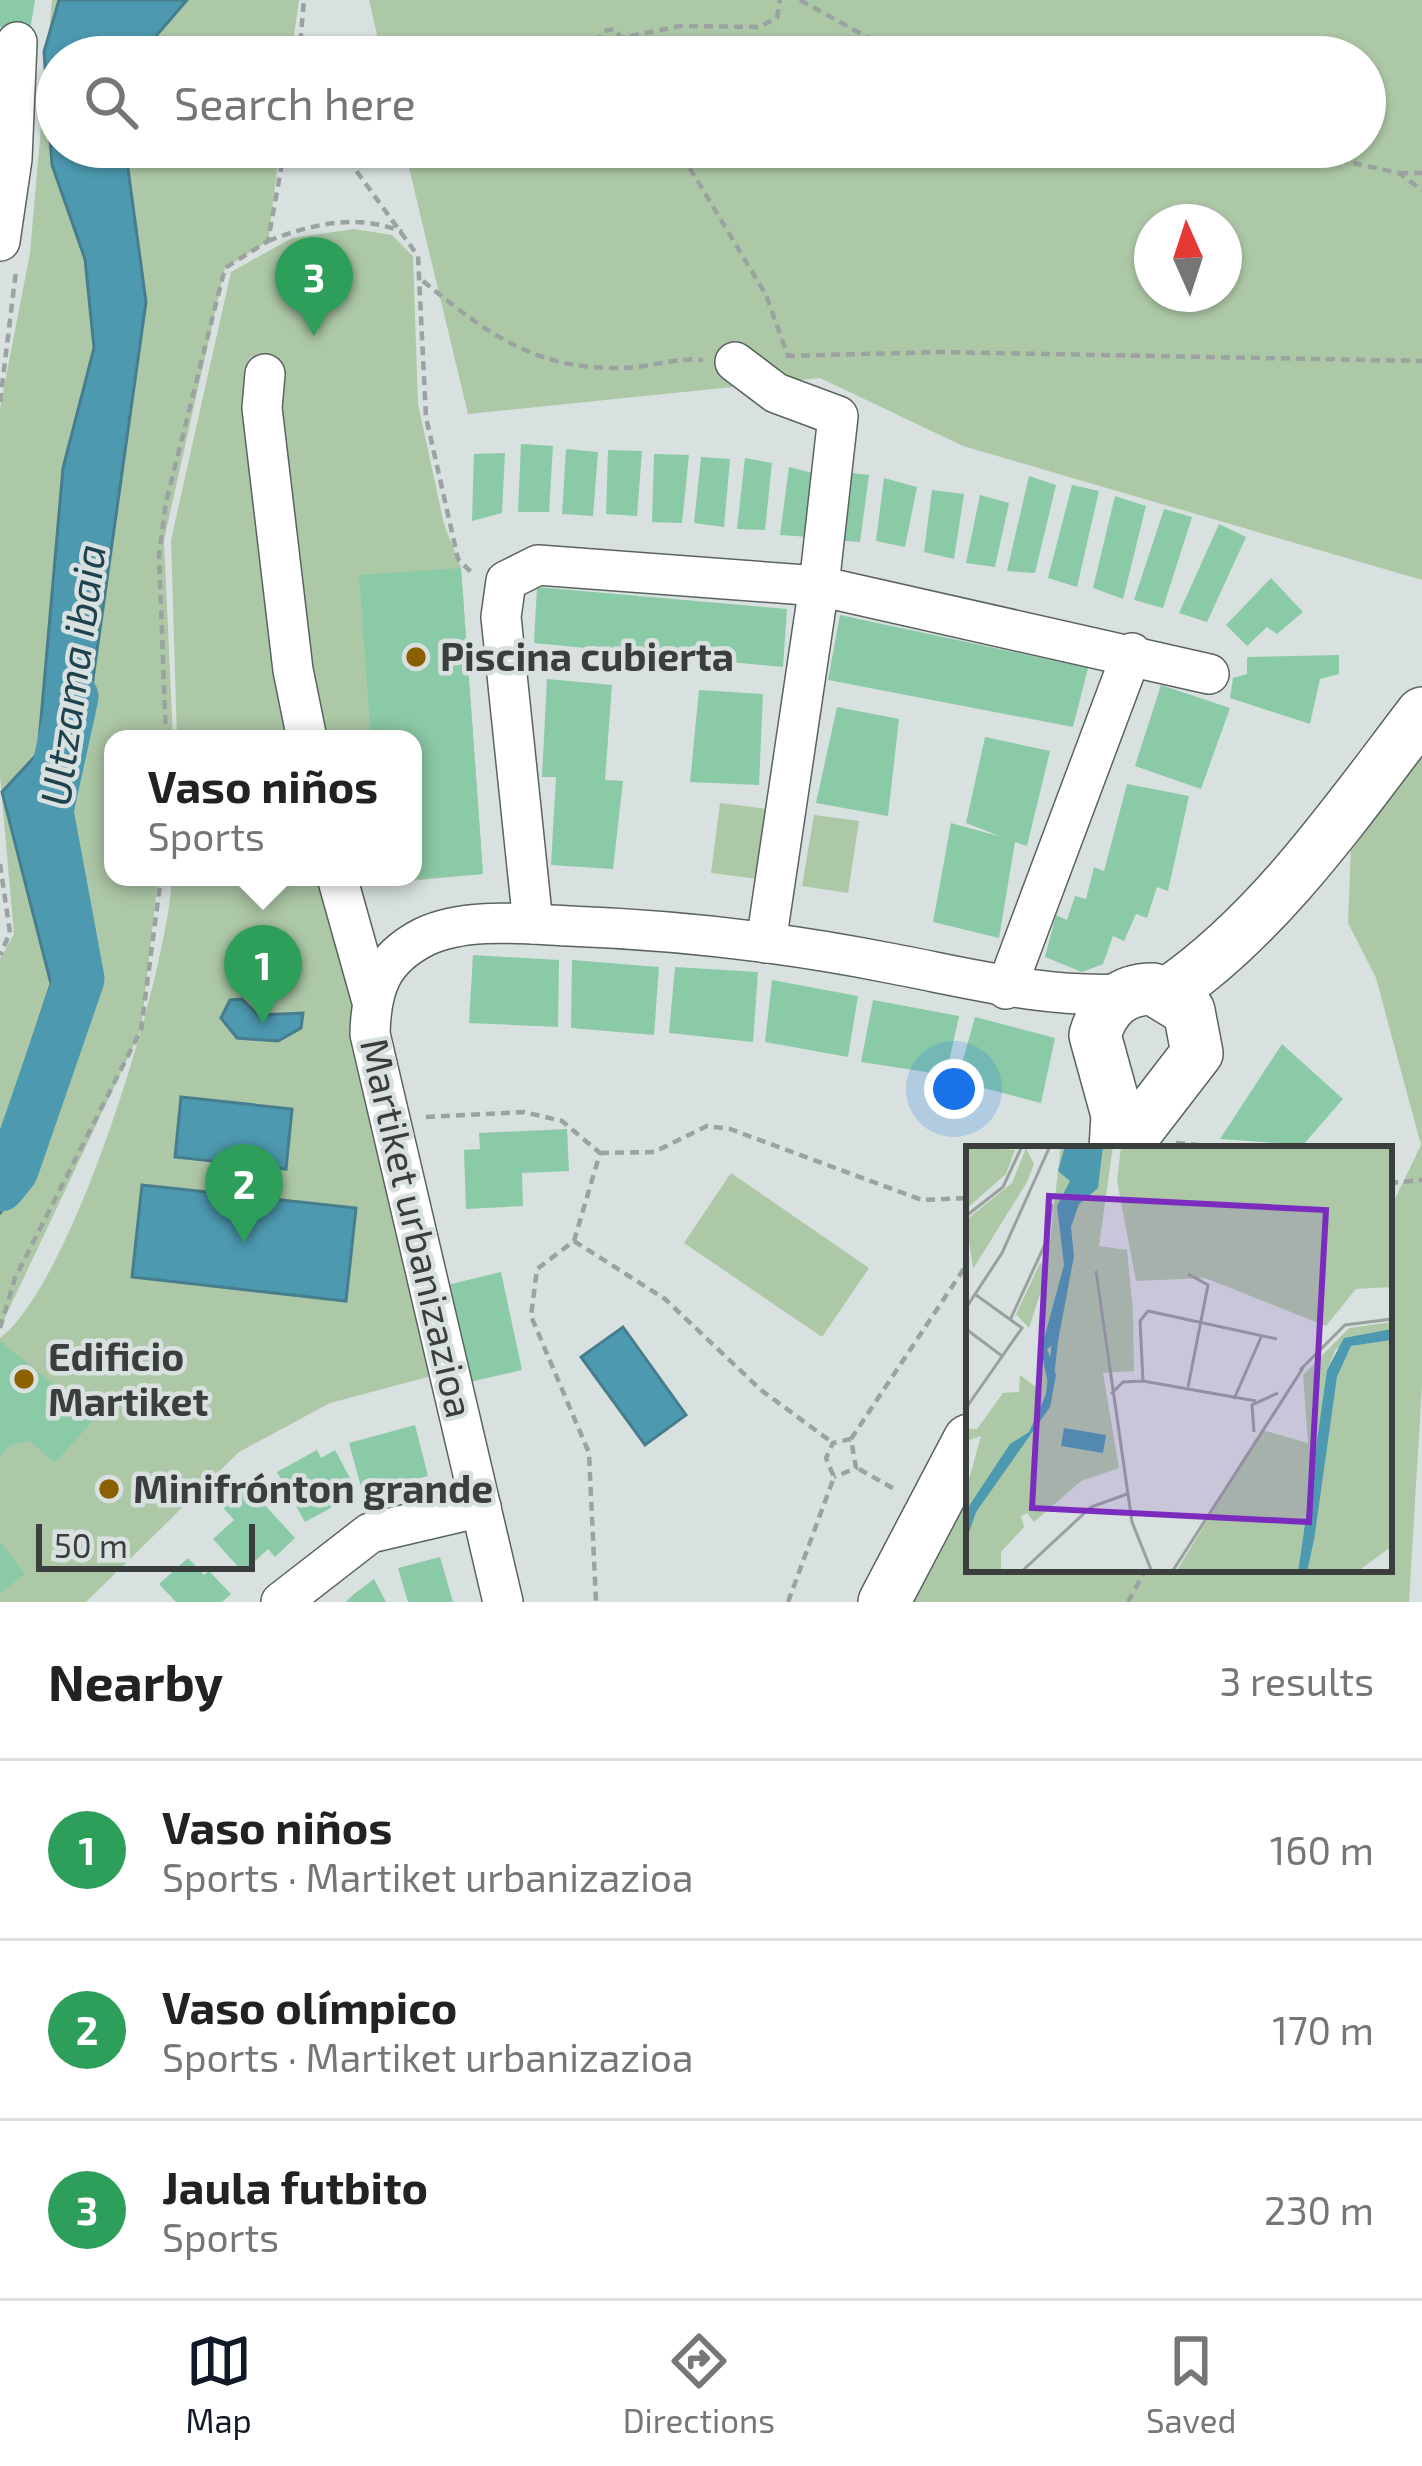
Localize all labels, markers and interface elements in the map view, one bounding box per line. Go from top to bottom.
search box [36,36,1386,168]
icon: search [78,69,144,135]
text: Search here [174,75,416,129]
north arrow [1134,204,1242,312]
pin: 3 [275,237,353,336]
water label: Ultzama ibaia [28,541,114,809]
place label: Piscina cubierta [440,632,734,679]
marker: Piscina cubierta [403,644,429,670]
popup [104,730,422,886]
text: Vaso niños [148,758,378,812]
text: Sports [148,812,265,859]
pin: 1 [224,925,302,1024]
street label: Martiket urbanizazioa [352,1033,485,1422]
your location [924,1059,984,1119]
pin: 2 [205,1144,283,1243]
inset map [966,1146,1392,1572]
place label: Edificio Martiket [48,1332,208,1424]
marker: Edificio Martiket [11,1366,37,1392]
place label: Minifrónton grande [133,1464,493,1511]
marker: Minifrónton grande [96,1476,122,1502]
scale bar [36,1518,255,1571]
text: 50 m [54,1525,128,1565]
text: Nearby [48,1650,223,1711]
text: 3 results [1220,1657,1374,1704]
text: Vaso niños [162,1799,392,1853]
text: 1 [79,1826,95,1873]
text: 160 m [1270,1826,1374,1873]
text: Sports · Martiket urbanizazioa [162,1853,693,1900]
text: Vaso olímpico [162,1979,457,2033]
text: 2 [76,2006,98,2053]
text: 170 m [1272,2006,1374,2053]
text: Sports · Martiket urbanizazioa [162,2033,693,2080]
text: Jaula futbito [162,2159,428,2213]
text: 3 [76,2186,98,2233]
text: 230 m [1264,2186,1374,2233]
text: Sports [162,2213,279,2260]
tab: Map [186,2328,252,2440]
tab: Directions [623,2328,775,2440]
tab: Saved [1146,2328,1236,2440]

